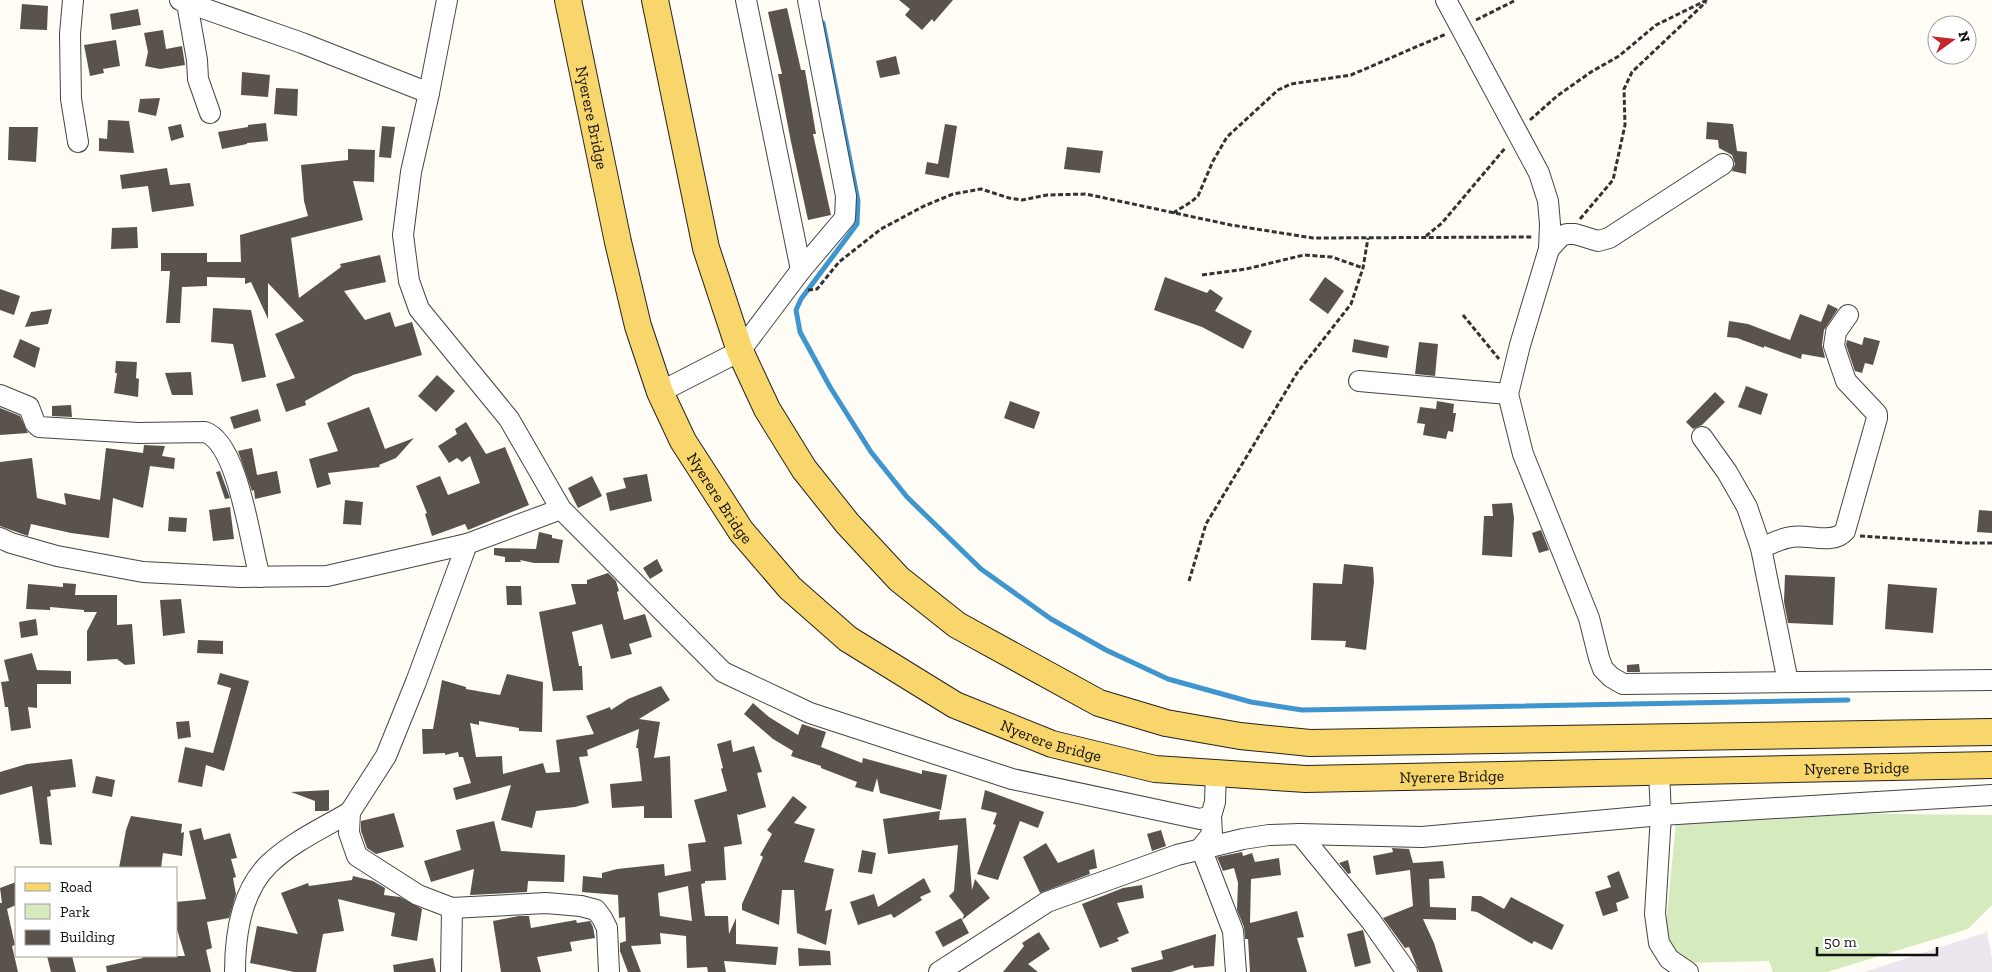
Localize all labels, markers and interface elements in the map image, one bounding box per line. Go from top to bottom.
north arrow [1927,15,1977,65]
text: N [1954,29,1974,44]
street label: Nyerere Bridge [572,64,612,171]
street label: Nyerere Bridge [683,449,756,548]
street label: Nyerere Bridge [998,715,1103,766]
street label: Nyerere Bridge [1804,758,1909,779]
street label: Nyerere Bridge [1399,766,1504,787]
legend [15,867,178,957]
text: Road [60,878,93,896]
text: Park [60,903,90,921]
scale bar [1817,924,1937,956]
text: Building [60,928,115,946]
text: 50 m [1824,933,1857,951]

